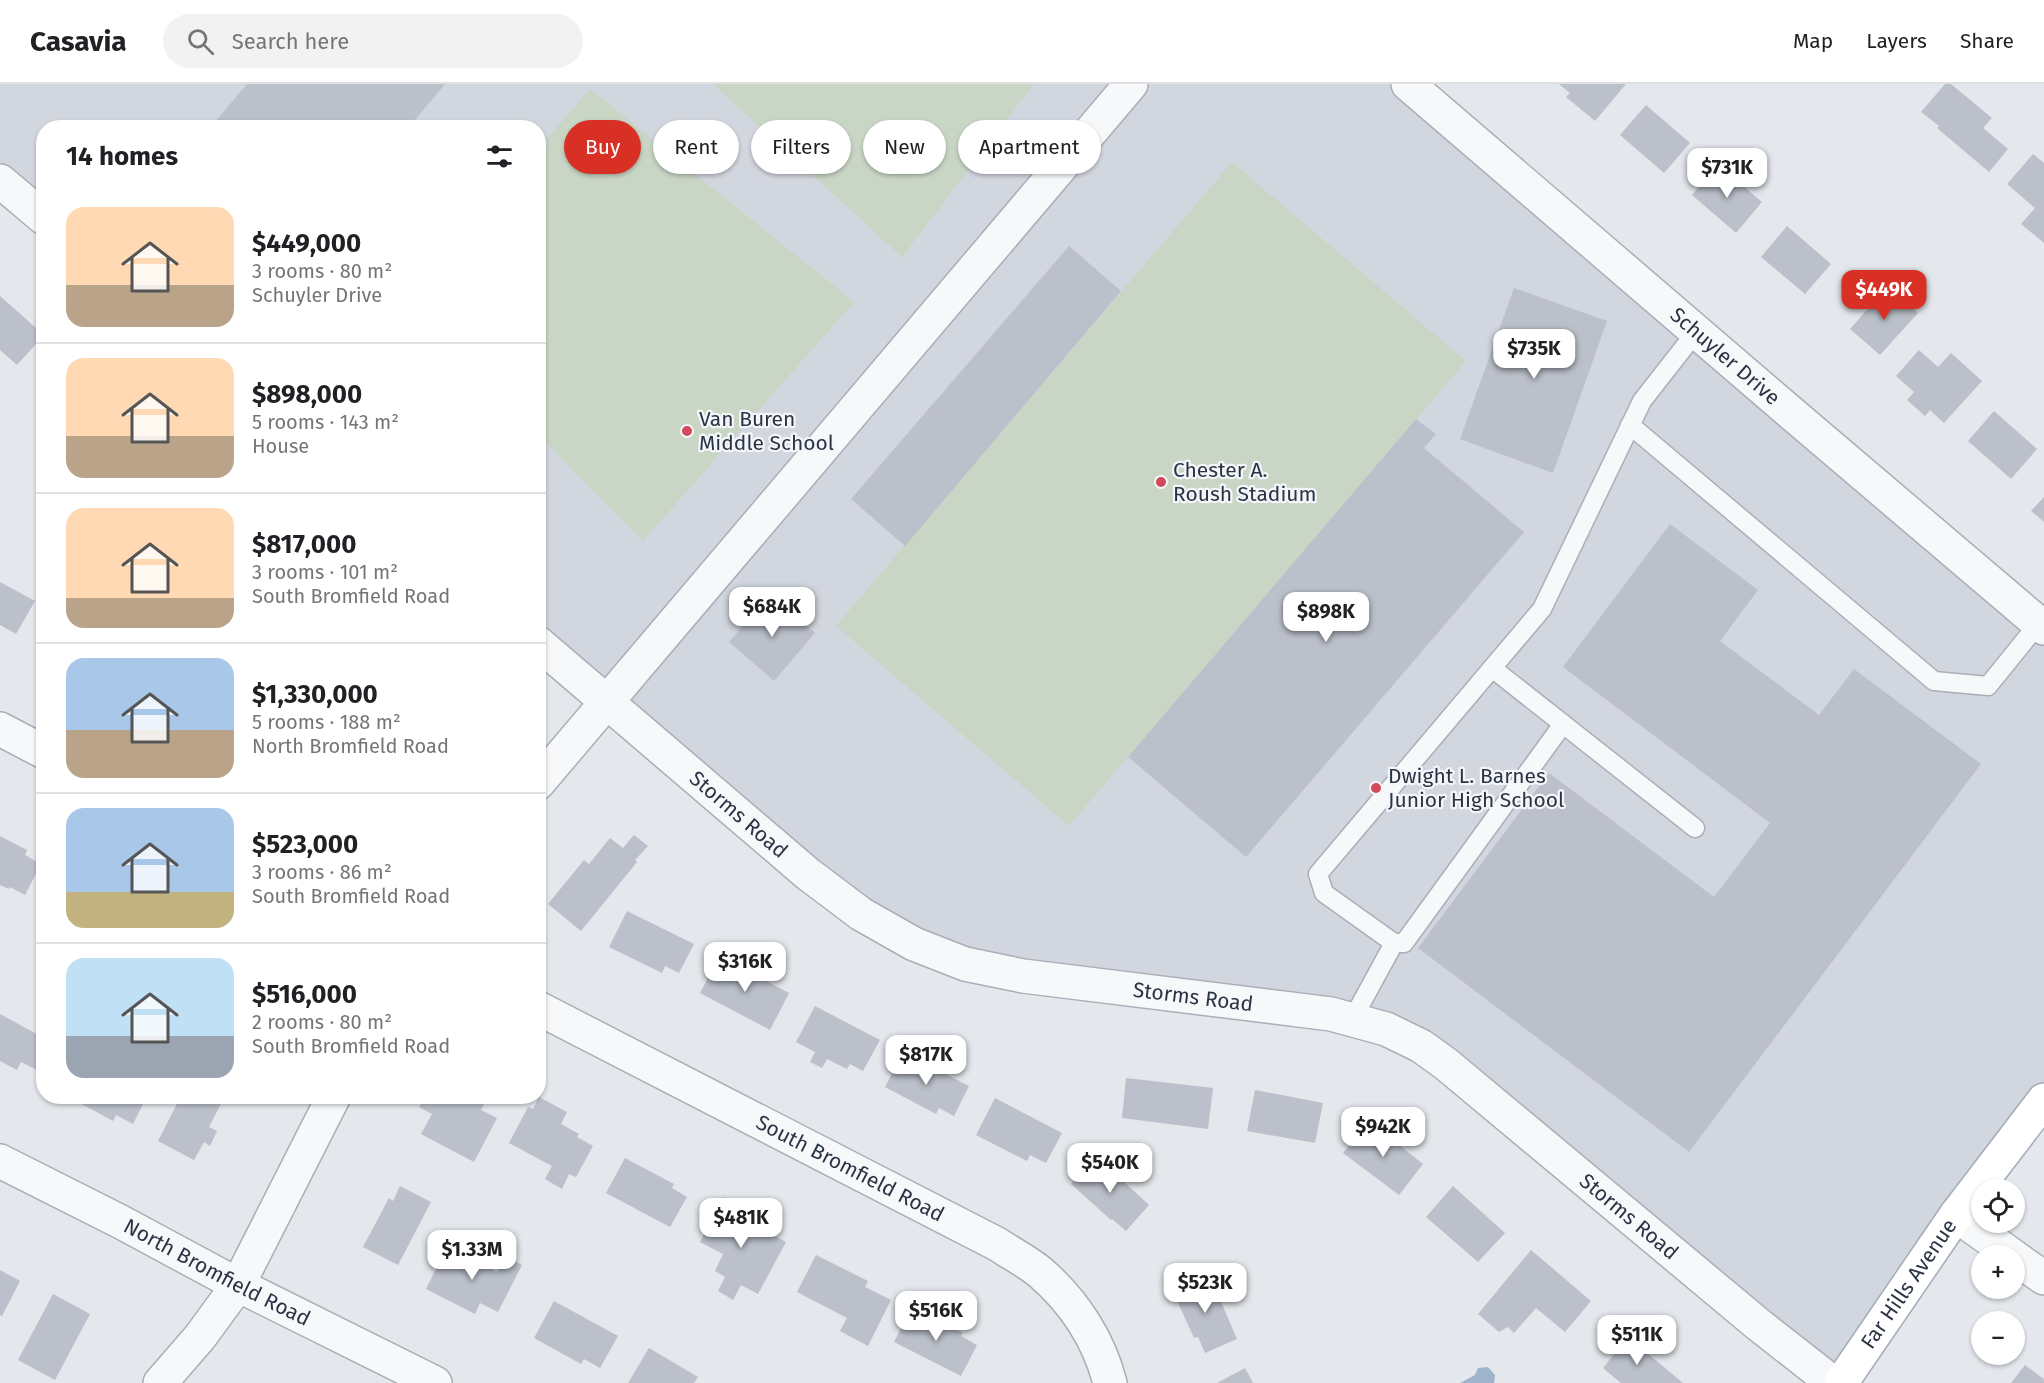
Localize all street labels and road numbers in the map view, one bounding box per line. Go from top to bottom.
street label: Schuyler Drive [1665,302,1786,411]
street label: Storms Road [684,765,793,864]
street label: Storms Road [1131,977,1255,1017]
street label: South Bromfield Road [752,1109,949,1228]
street label: Storms Road [1574,1168,1684,1265]
street label: North Bromfield Road [119,1213,315,1332]
street label: Far Hills Avenue [1855,1214,1962,1354]

